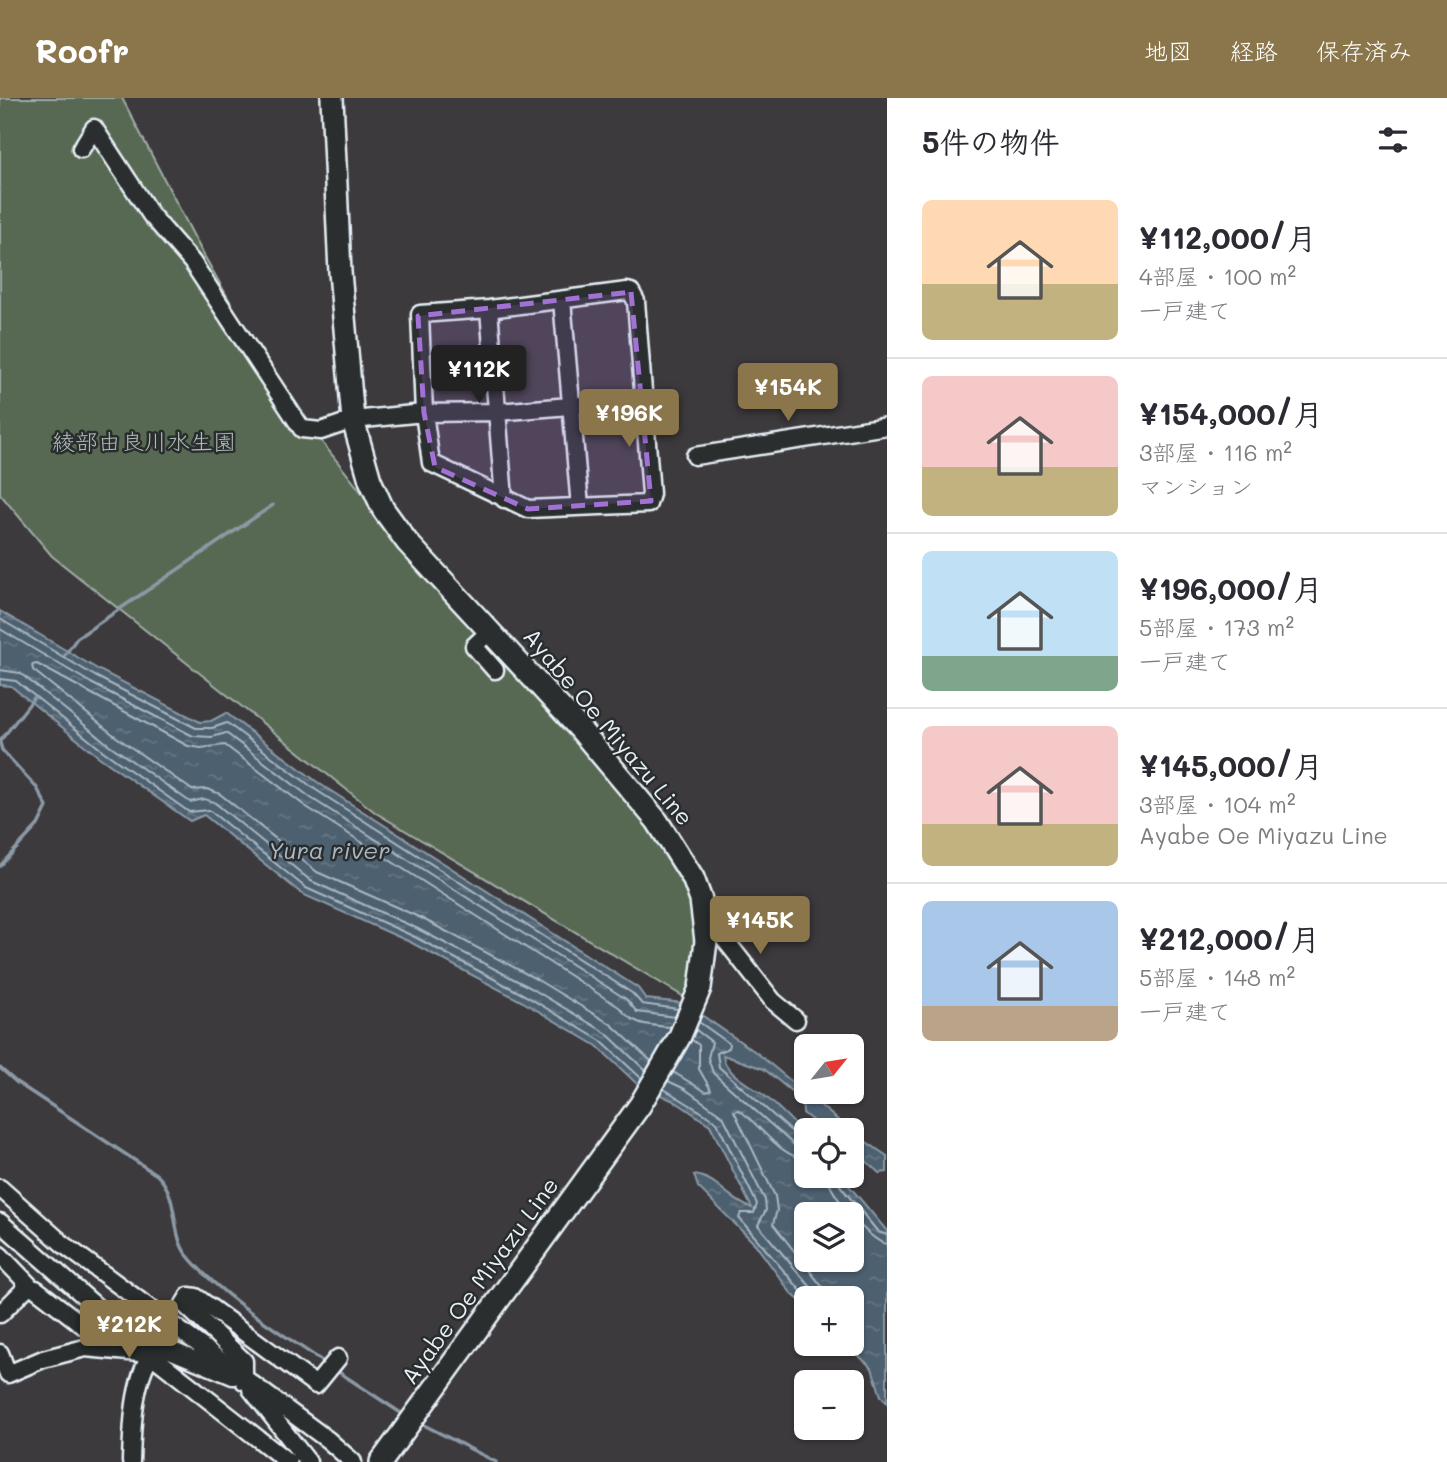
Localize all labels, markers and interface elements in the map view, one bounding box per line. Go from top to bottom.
text: Roofr [35,28,129,71]
text: 地図 [1144,35,1192,66]
text: 経路 [1230,35,1278,66]
text: 保存済み [1316,35,1412,66]
text: 5件の物件 [922,121,1060,161]
icon: filters [1374,121,1412,159]
text: ¥112,000/月 [1139,217,1317,257]
icon: home [978,228,1062,312]
text: 4部屋 · 100 m² [1139,261,1296,291]
text: 一戸建て [1139,295,1231,325]
pin: ¥112K [430,345,528,405]
text: ¥112K [447,353,511,383]
pin: ¥154K [739,364,837,423]
text: ¥154K [754,371,822,401]
pin: ¥196K [580,390,678,449]
text: ¥154,000/月 [1139,393,1323,433]
text: ¥196K [595,397,663,427]
icon: home [978,404,1062,488]
park label: 綾部由良川水生園 [52,426,236,456]
text: 3部屋 · 116 m² [1139,437,1292,467]
text: マンション [1139,471,1253,501]
text: ¥196,000/月 [1139,568,1323,608]
icon: home [978,579,1062,663]
text: 5部屋 · 173 m² [1139,612,1294,642]
street label: Ayabe Oe Miyazu Line [517,621,700,831]
text: 一戸建て [1139,646,1231,676]
text: ¥145,000/月 [1139,745,1323,785]
icon: home [978,754,1062,838]
text: 3部屋 · 104 m² [1139,789,1296,819]
text: Ayabe Oe Miyazu Line [1139,820,1388,850]
water label: Yura river [268,834,390,865]
pin: ¥145K [711,896,809,956]
text: ¥145K [726,904,794,934]
text: ¥212,000/月 [1139,918,1320,958]
icon: home [978,929,1062,1013]
text: 5部屋 · 148 m² [1139,962,1295,992]
text: 一戸建て [1139,996,1231,1026]
north arrow [794,1034,864,1104]
map controls [794,1034,864,1440]
button: locate [794,1118,864,1188]
street label: Ayabe Oe Miyazu Line [394,1171,564,1390]
button: layers [794,1202,864,1272]
button: + [794,1286,864,1356]
pin: ¥212K [80,1300,178,1360]
text: ¥212K [96,1308,162,1338]
button: − [794,1370,864,1440]

